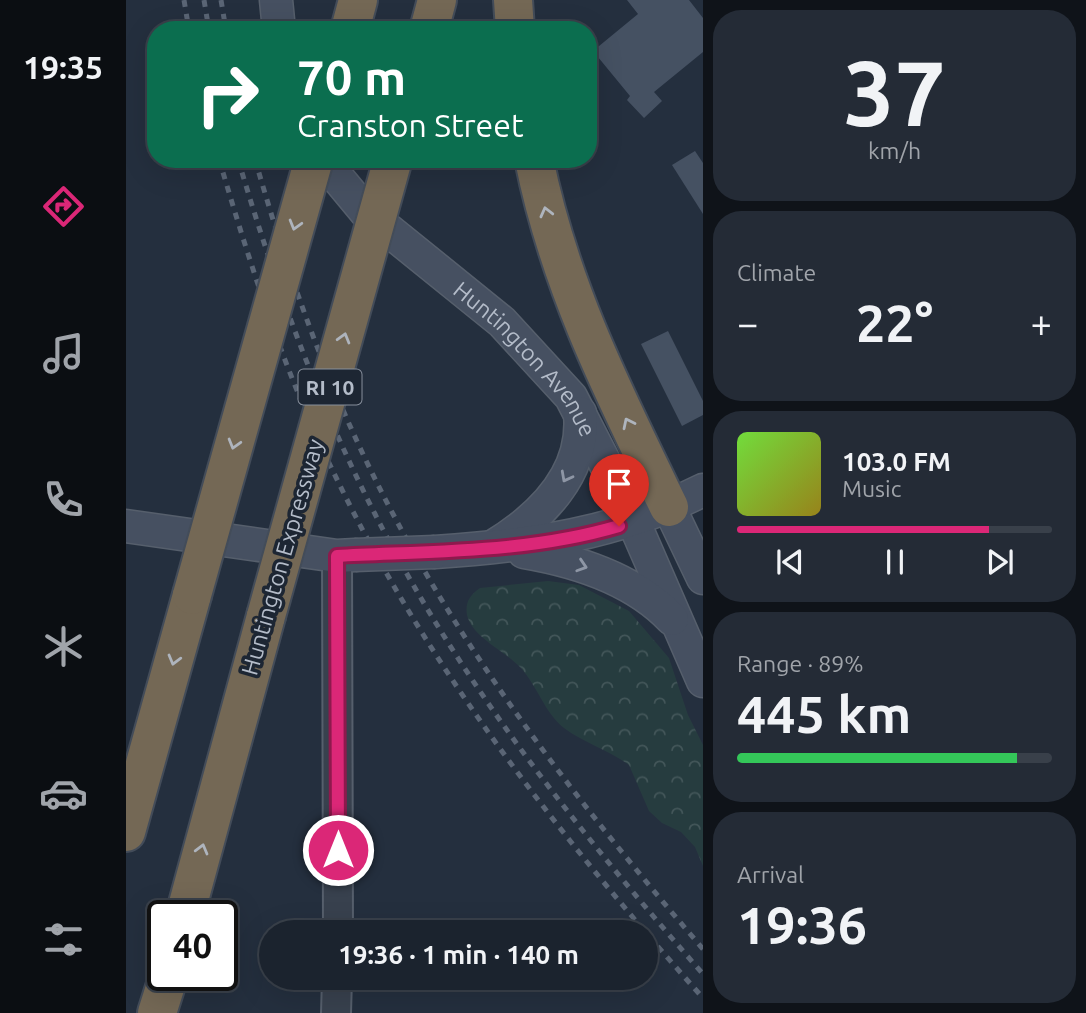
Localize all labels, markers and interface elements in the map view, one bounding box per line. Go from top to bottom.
text: 37 [843,41,946,143]
text: 19:35 [23,49,103,85]
icon: right [182,49,273,140]
text: 70 m [297,49,406,104]
text: Cranston Street [297,107,524,143]
text: km/h [868,138,921,163]
icon: directions [39,182,88,231]
one-way arrow [540,206,554,218]
one-way arrow [289,219,304,231]
text: Climate [737,260,816,285]
street label: Huntington Avenue [449,276,601,440]
text: 22° [856,294,933,352]
text: − [737,302,758,344]
text: + [1031,302,1052,344]
icon: music [39,329,88,378]
one-way arrow [335,332,350,344]
road number: RI 10 [298,370,361,404]
one-way arrow [623,418,637,430]
street label: Huntington Expressway [236,436,328,678]
one-way arrow [228,438,242,450]
text: 103.0 FM [842,447,951,476]
pin [589,454,649,526]
icon: arrive [600,465,638,503]
one-way arrow [561,470,574,482]
icon: phone [39,475,88,524]
text: Music [842,476,901,501]
icon: previous [771,543,809,581]
icon: pause [876,543,914,581]
icon: next [981,543,1019,581]
one-way arrow [575,558,588,572]
icon: climate [39,622,88,671]
text: Range · 89% [737,651,864,676]
one-way arrow [168,654,182,666]
text: 445 km [737,685,911,743]
icon: car [39,769,88,818]
position arrow [301,813,375,887]
one-way arrow [194,843,208,855]
text: Arrival [737,862,804,887]
text: 19:36 [737,896,867,954]
speed limit sign: 40 [147,900,238,991]
icon: filters [39,915,88,964]
text: 19:36 · 1 min · 140 m [338,940,579,969]

